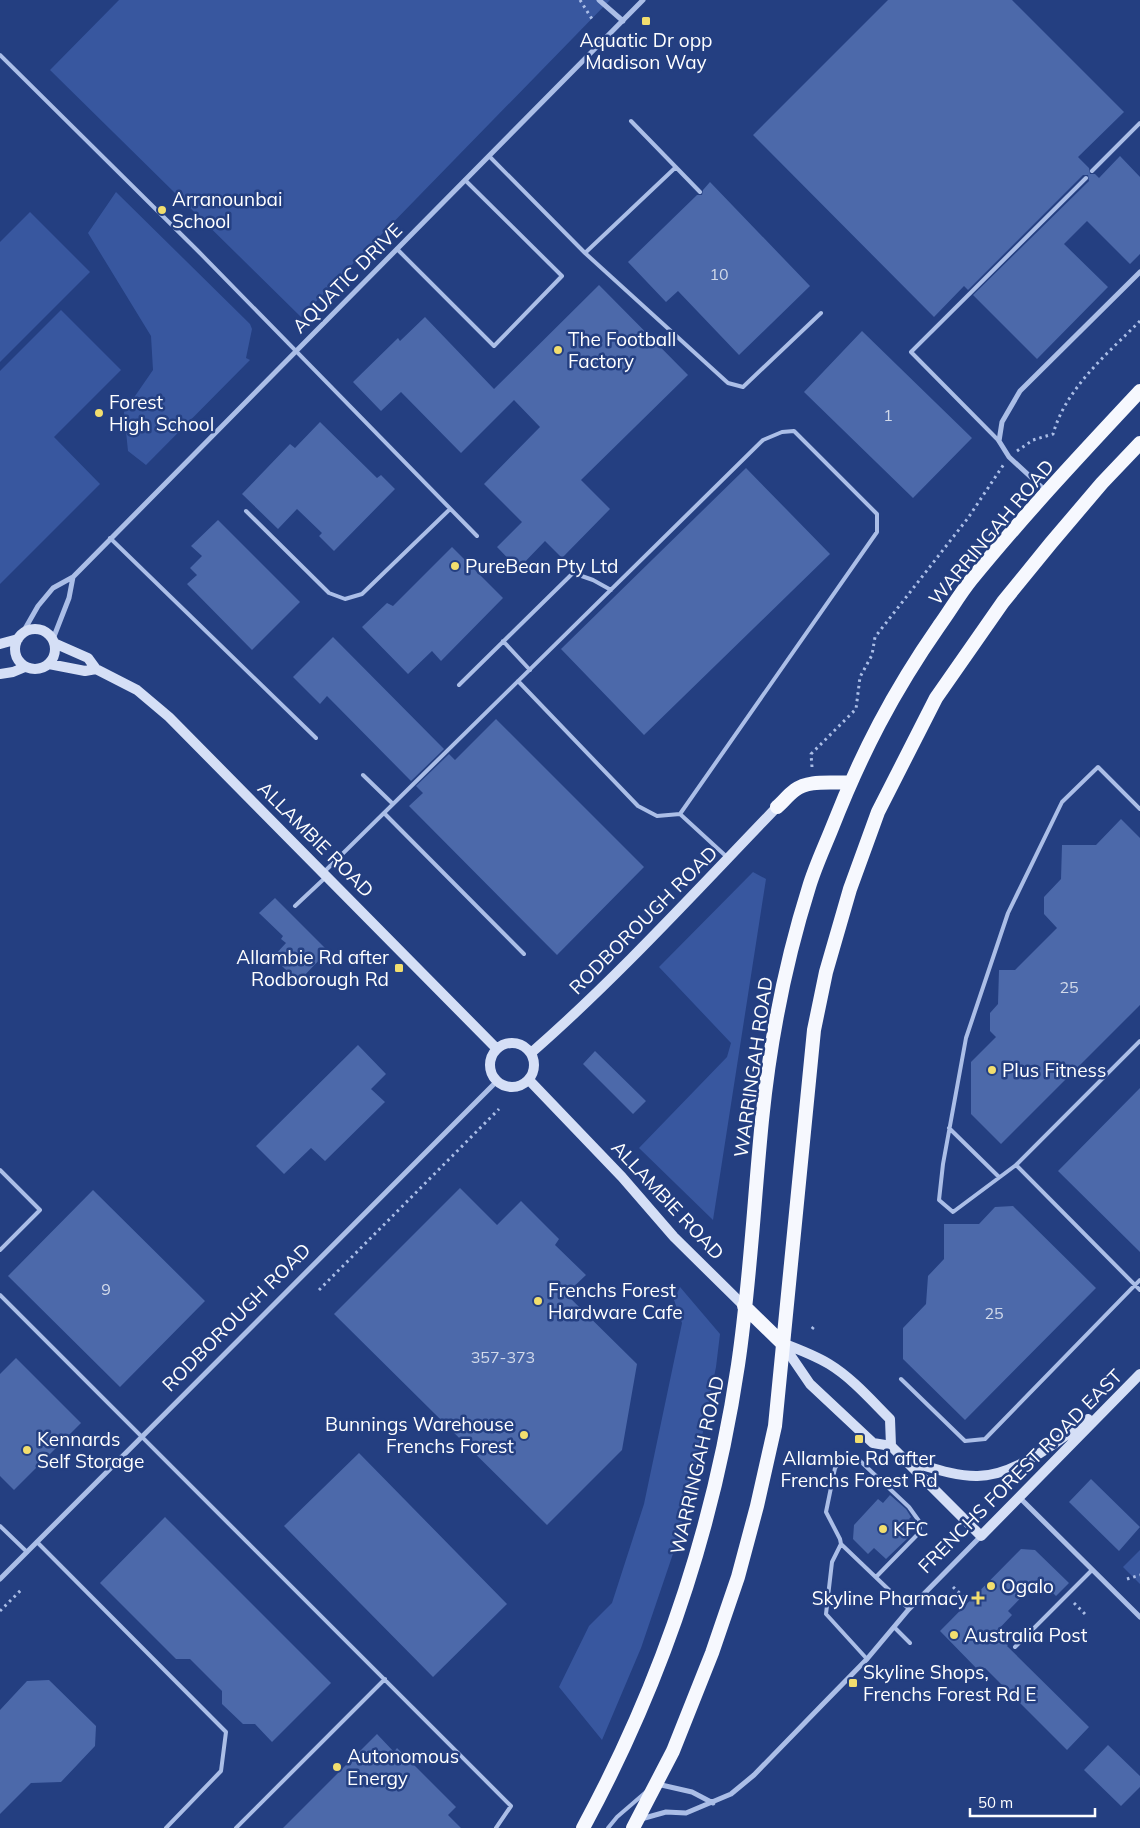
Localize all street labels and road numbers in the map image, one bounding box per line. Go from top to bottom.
street label: AQUATIC DRIVE [287,218,407,338]
street label: WARRINGAH ROAD [923,454,1059,610]
street label: ALLAMBIE ROAD [253,776,379,902]
street label: RODBOROUGH ROAD [564,841,722,999]
street label: WARRINGAH ROAD [728,975,778,1159]
street label: ALLAMBIE ROAD [607,1135,729,1265]
street label: RODBOROUGH ROAD [157,1238,315,1396]
street label: FRENCHS FOREST ROAD EAST [913,1363,1128,1578]
street label: WARRINGAH ROAD [665,1373,729,1557]

